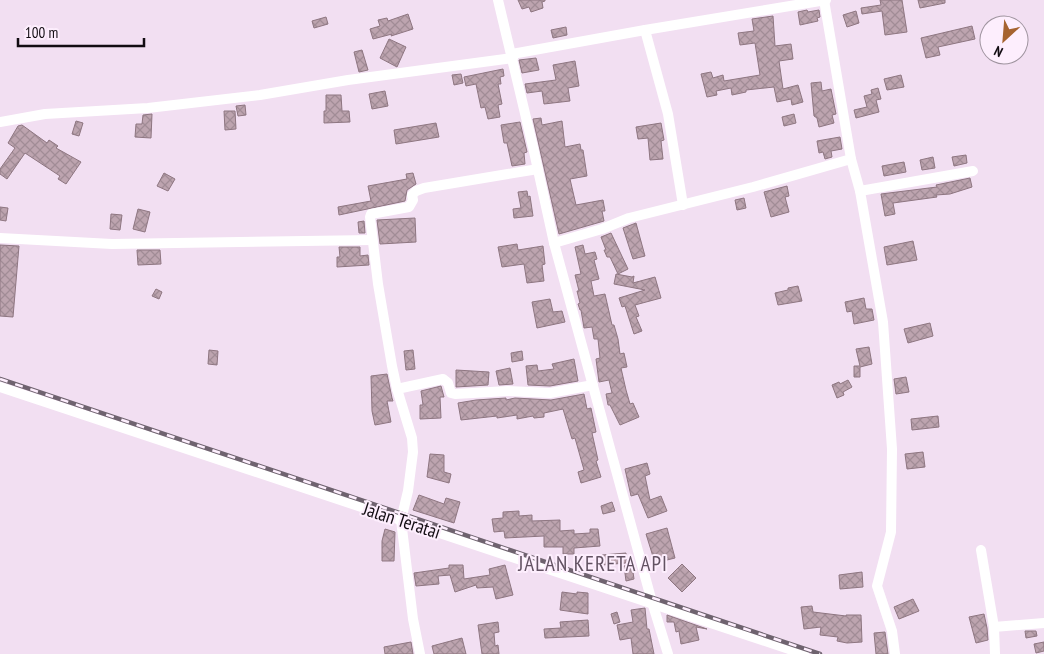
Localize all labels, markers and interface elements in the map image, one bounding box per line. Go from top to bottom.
scale bar [18,15,144,47]
north arrow [979,15,1029,65]
text: 100 m [25,23,58,42]
text: N [991,42,1006,61]
street label: Jalan Teratai [359,496,444,544]
district label: JALAN KERETA API [517,550,668,577]

